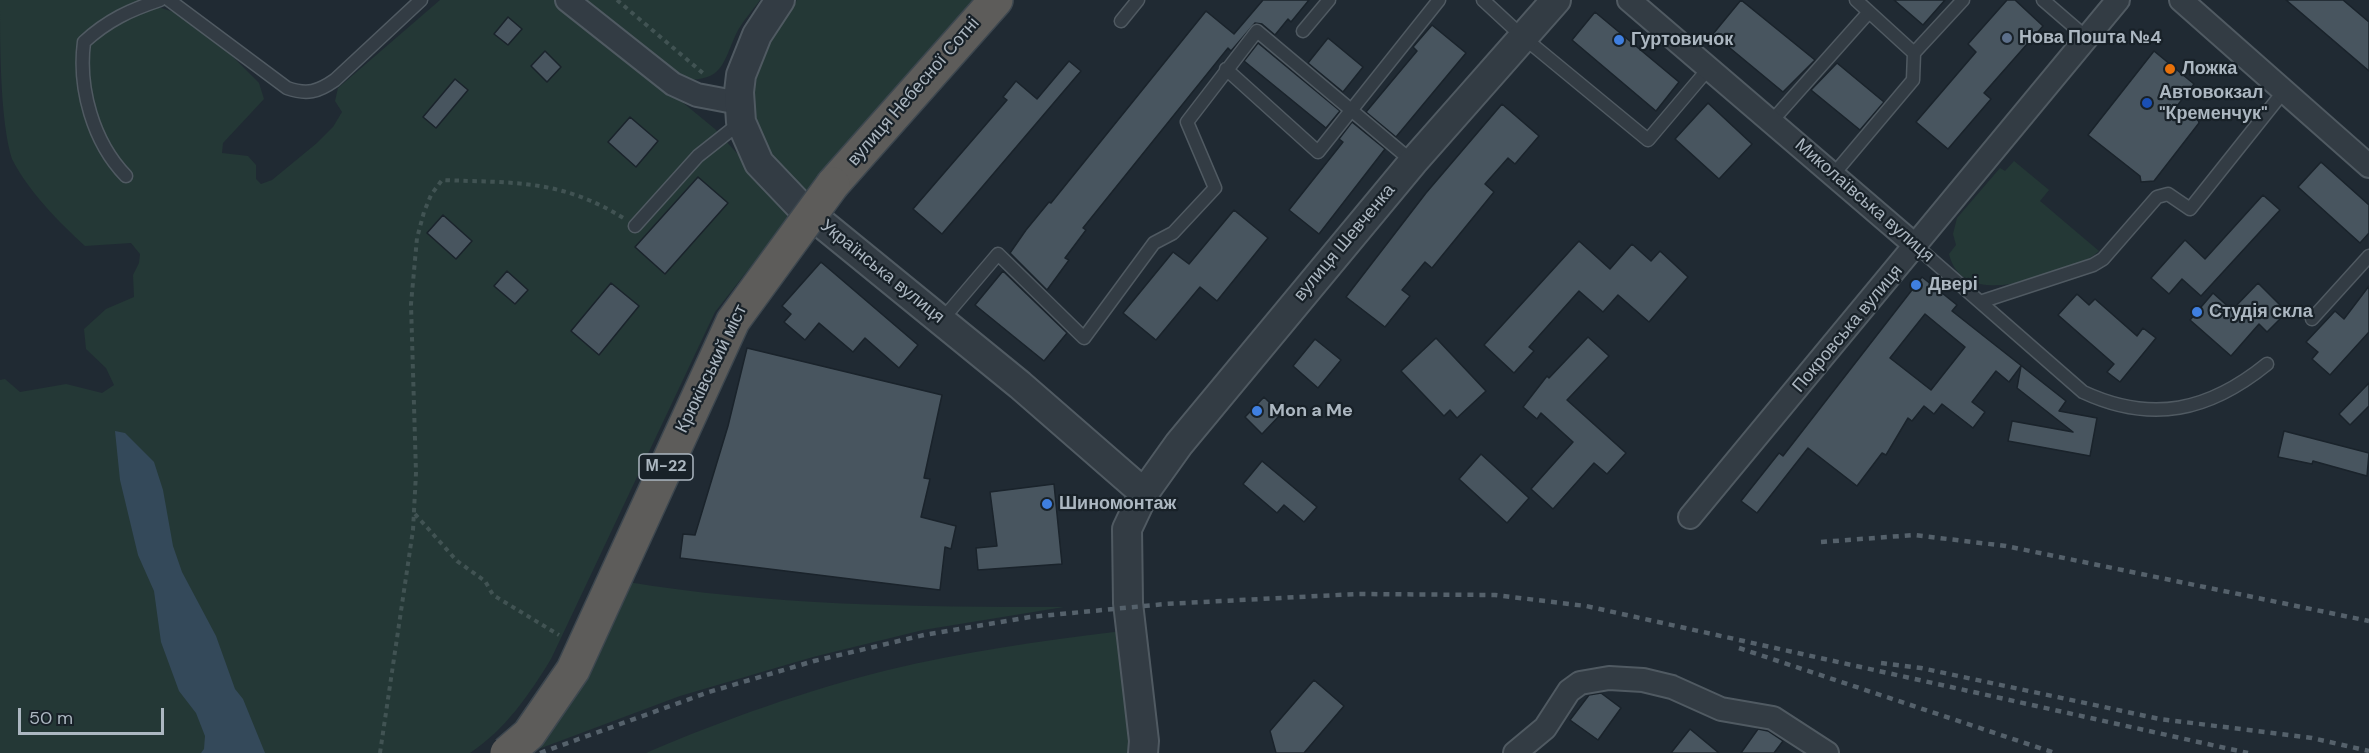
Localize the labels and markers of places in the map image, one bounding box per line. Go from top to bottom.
place label: Нова Пошта №4 [2019,27,2162,49]
place label: Гуртовичок [1631,29,1733,51]
marker: Нова Пошта №4 [2000,31,2014,45]
marker: Гуртовичок [1612,33,1626,47]
place label: Ложка [2182,58,2237,80]
marker: Ложка [2163,62,2177,76]
place label: Автовокзал "Кременчук" [2159,82,2268,124]
marker: Автовокзал "Кременчук" [2140,96,2154,110]
place label: Двері [1928,274,1978,296]
marker: Двері [1909,278,1923,292]
place label: Студія скла [2209,301,2313,323]
marker: Студія скла [2190,305,2204,319]
place label: Mon a Me [1269,400,1353,422]
marker: Mon a Me [1250,404,1264,418]
place label: Шиномонтаж [1059,493,1176,515]
marker: Шиномонтаж [1040,497,1054,511]

